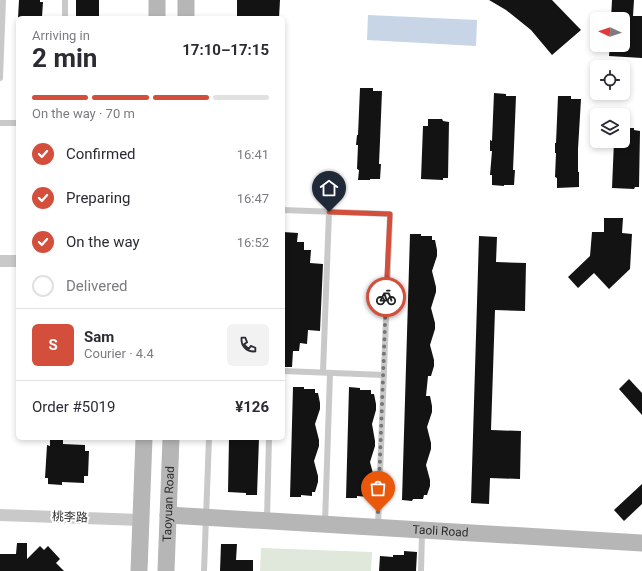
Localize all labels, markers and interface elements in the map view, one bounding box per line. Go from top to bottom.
north arrow [590,12,630,52]
map controls [590,12,630,148]
text: Arriving in [32,28,90,43]
text: 17:10–17:15 [182,41,269,59]
text: 2 min [32,43,97,73]
button: locate [590,60,630,100]
text: On the way · 70 m [32,106,135,121]
button: layers [590,108,630,148]
icon: check [32,143,54,165]
text: Confirmed [66,145,136,163]
text: 16:41 [237,147,269,162]
pin [312,171,346,212]
icon: home [318,177,340,199]
icon: check [32,187,54,209]
text: Preparing [66,189,130,207]
text: 16:47 [237,191,269,206]
icon: check [32,231,54,253]
text: On the way [66,233,140,251]
text: 16:52 [237,235,269,250]
text: Delivered [66,277,128,295]
courier [366,277,406,317]
icon: bike [375,286,397,308]
button: phone [227,324,269,366]
text: Sam [84,328,114,346]
text: S [48,336,58,354]
text: Courier · 4.4 [84,346,154,361]
text: Order #5019 [32,398,115,416]
text: ¥126 [235,398,269,416]
street label: Taoyuan Road [160,466,177,542]
pin [361,471,395,512]
icon: bag [367,477,389,499]
street label: 桃李路 [52,509,88,525]
street label: Taoli Road [412,522,469,540]

